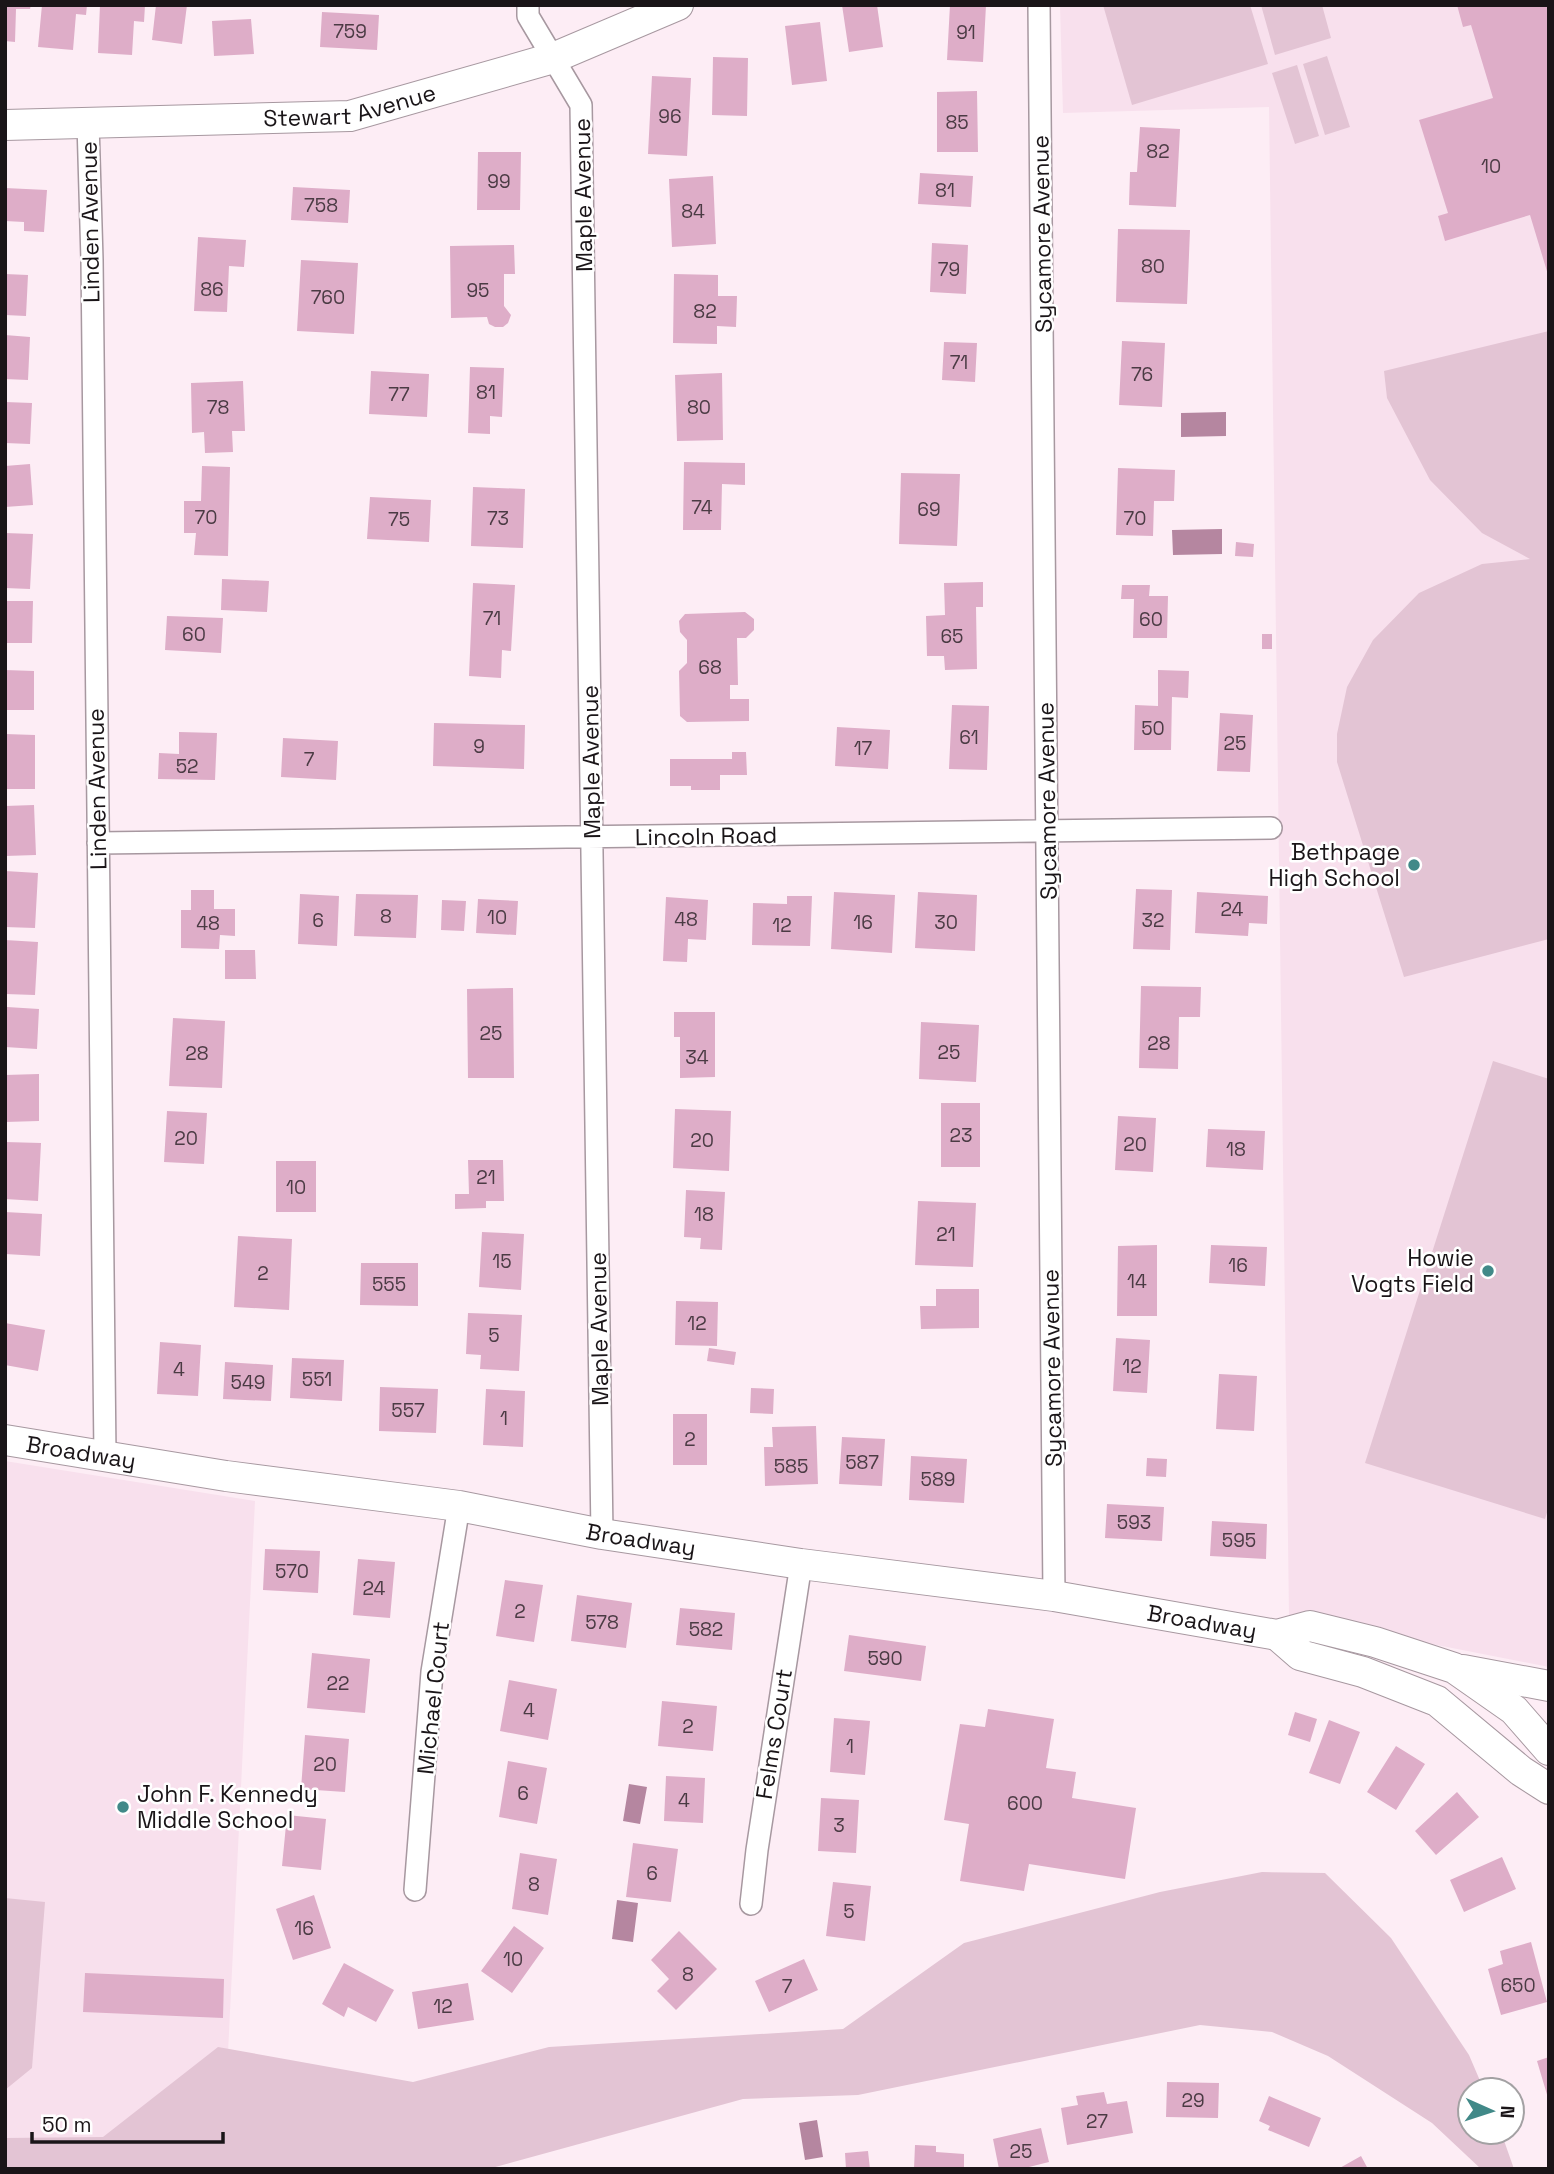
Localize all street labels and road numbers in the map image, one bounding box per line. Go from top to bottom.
street label: Stewart Avenue [263,77,439,133]
street label: Maple Avenue [567,118,599,272]
street label: Sycamore Avenue [1025,135,1059,333]
street label: Linden Avenue [74,141,106,303]
street label: Maple Avenue [575,685,607,839]
street label: Sycamore Avenue [1030,702,1064,900]
street label: Linden Avenue [81,708,113,870]
street label: Lincoln Road [635,820,777,852]
street label: Maple Avenue [583,1252,615,1406]
street label: Sycamore Avenue [1035,1269,1069,1467]
street label: Broadway [24,1429,138,1476]
street label: Broadway [584,1516,698,1563]
street label: Broadway [1145,1598,1259,1646]
street label: Michael Court [410,1620,456,1776]
street label: Felms Court [749,1667,799,1801]

